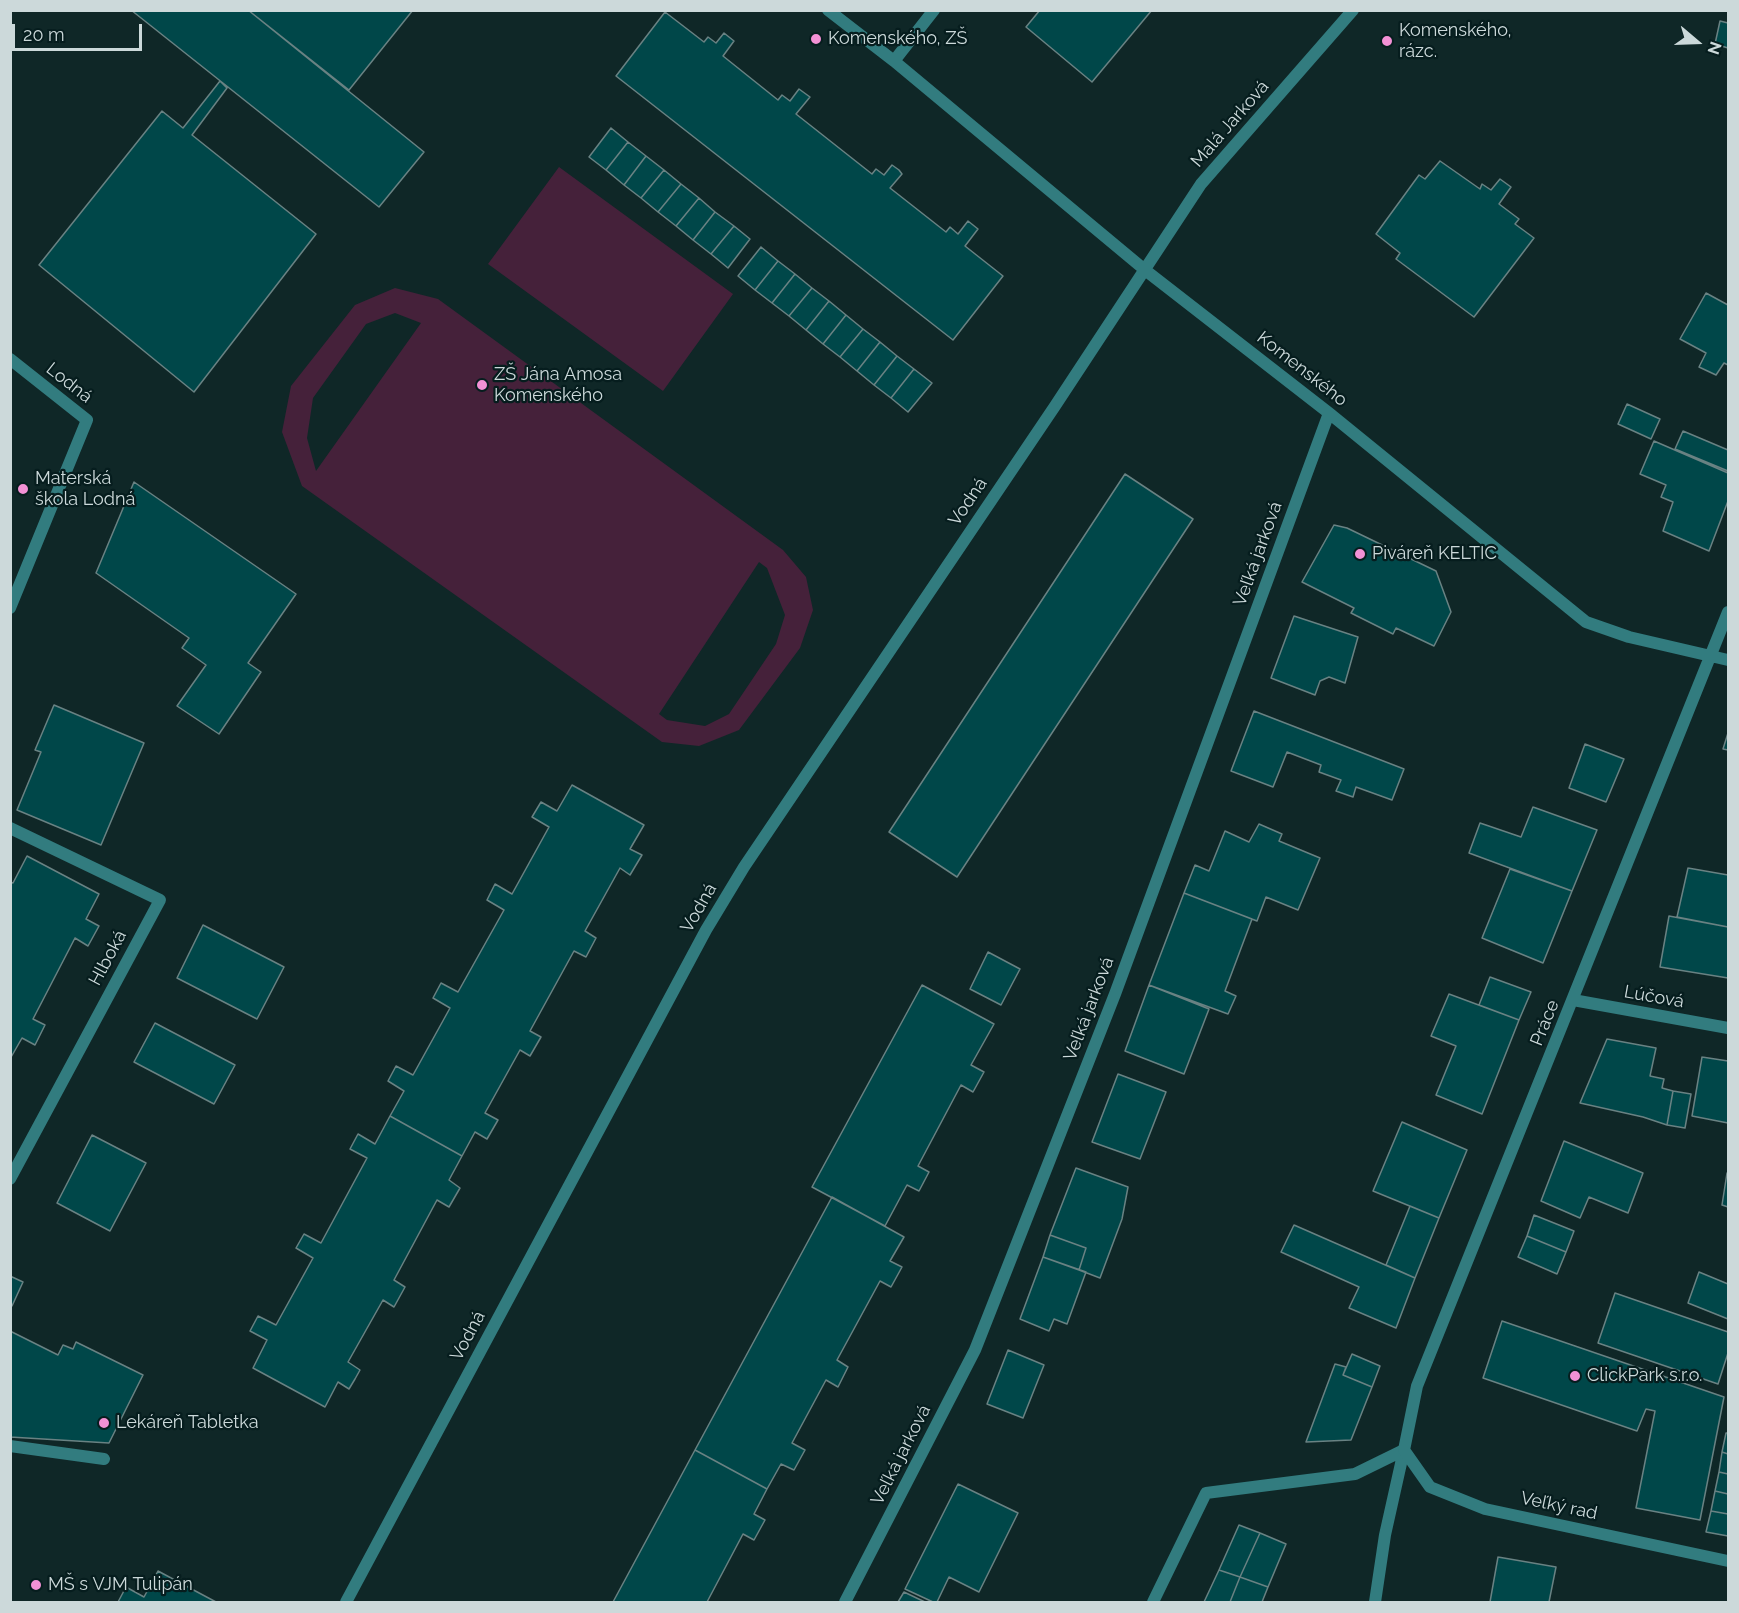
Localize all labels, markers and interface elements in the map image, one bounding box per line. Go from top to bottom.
scale bar [15,12,146,50]
north arrow [1667,12,1727,72]
place label: Komenského, rázc. [1399,20,1512,63]
text: 20 m [23,24,65,45]
place label: Komenského, ZŠ [828,28,967,50]
marker: Komenského, ZŠ [809,32,823,46]
marker: Komenského, rázc. [1380,34,1394,48]
text: N [1704,39,1725,57]
street label: Malá Jarková [1186,76,1274,172]
street label: Komenského [1252,327,1352,411]
street label: Lodná [42,358,96,408]
place label: ZŠ Jána Amosa Komenského [494,364,622,406]
marker: ZŠ Jána Amosa Komenského [475,378,489,392]
place label: Materská škola Lodná [35,468,135,510]
street label: Vodná [944,474,992,530]
marker: Materská škola Lodná [16,482,30,496]
street label: Veľká jarková [1229,499,1287,609]
place label: Piváreň KELTIC [1372,543,1497,565]
marker: Piváreň KELTIC [1353,547,1367,561]
street label: Vodná [676,880,722,936]
street label: Hlboká [85,927,131,989]
street label: Veľká jarková [1059,954,1119,1064]
street label: Lúčová [1622,981,1686,1013]
street label: Práce [1526,997,1564,1049]
street label: Vodná [446,1307,490,1365]
place label: ClickPark s.r.o. [1587,1365,1702,1387]
marker: ClickPark s.r.o. [1568,1369,1582,1383]
street label: Veľká jarková [867,1401,935,1509]
place label: Lekáreň Tabletka [116,1412,259,1434]
marker: Lekáreň Tabletka [97,1416,111,1430]
street label: Veľký rad [1519,1487,1599,1525]
place label: MŠ s VJM Tulipán [48,1574,193,1596]
marker: MŠ s VJM Tulipán [29,1578,43,1592]

